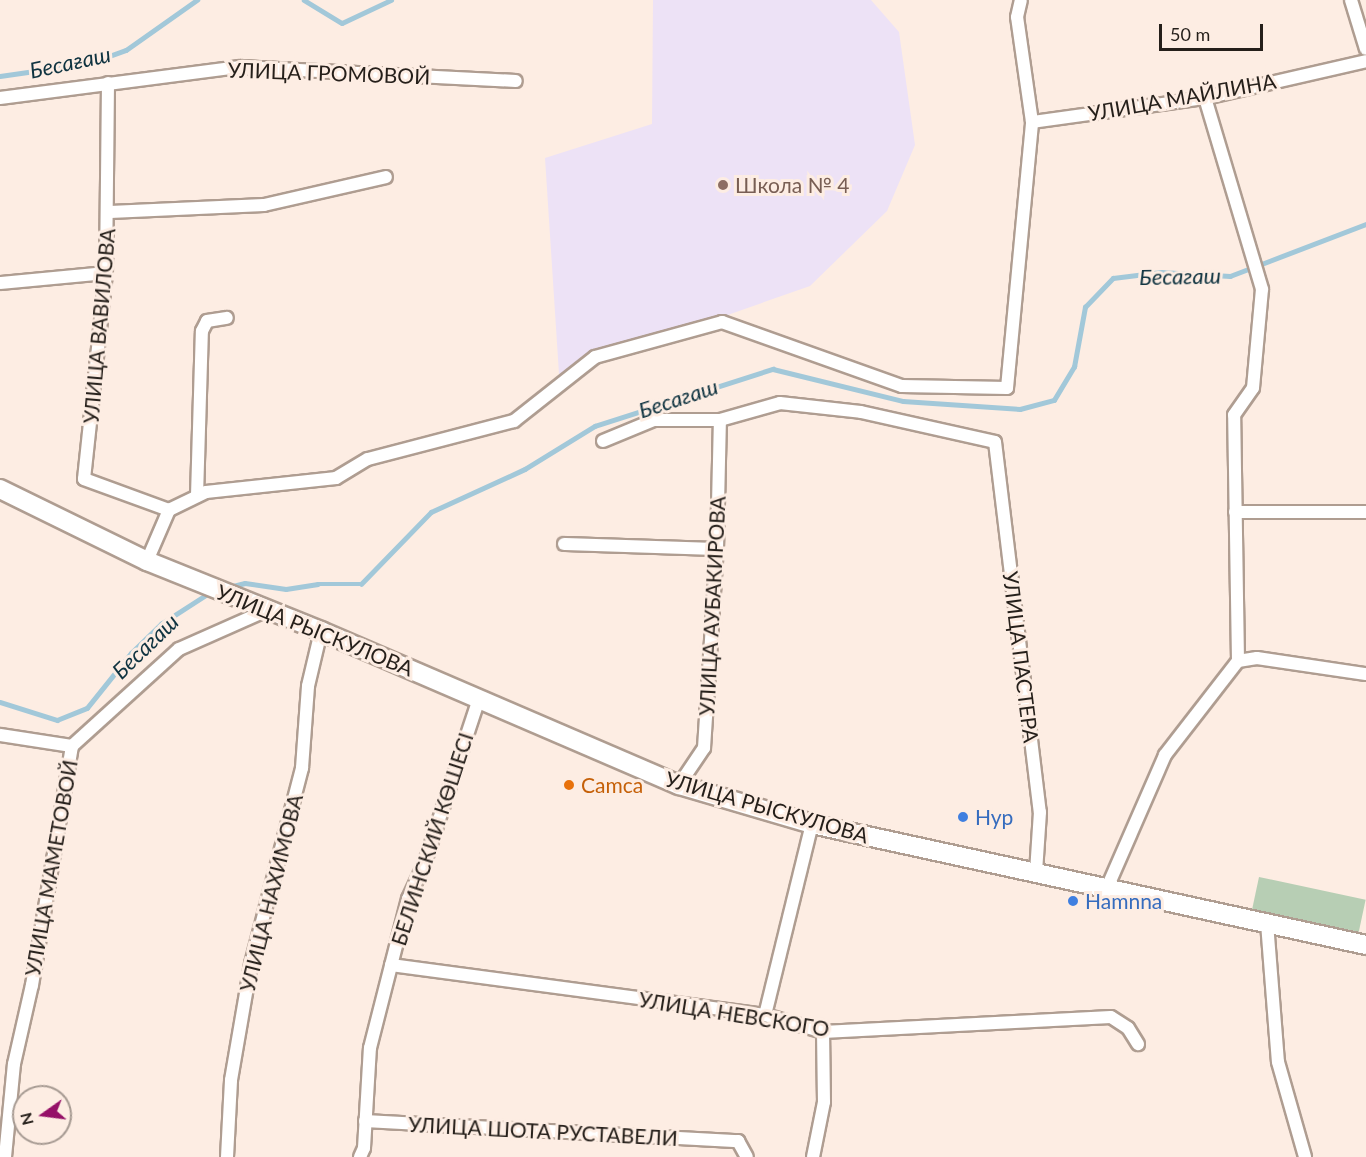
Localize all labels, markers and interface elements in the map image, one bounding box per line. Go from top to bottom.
scale bar [1162,12,1266,50]
text: 50 m [1170,23,1210,45]
water label: Бесағаш [27,41,113,83]
street label: УЛИЦА ГРОМОВОЙ [227,57,431,89]
street label: УЛИЦА МАЙЛИНА [1086,68,1278,126]
place label: Школа № 4 [735,172,849,198]
marker: Школа № 4 [716,178,730,192]
street label: УЛИЦА ВАВИЛОВА [78,227,120,425]
water label: Бесагаш [1139,262,1221,290]
water label: Бесагаш [635,373,721,423]
street label: УЛИЦА АУБАКИРОВА [694,496,730,716]
street label: УЛИЦА ПАСТЕРА [998,570,1044,744]
street label: УЛИЦА РЫСКУЛОВА [213,579,417,681]
water label: Бесагаш [106,608,184,684]
street label: БЕЛИНСКИЙ КӨШЕСI [386,729,478,949]
street label: УЛИЦА МАМЕТОВОЙ [20,758,82,978]
street label: УЛИЦА РЫСКУЛОВА [663,766,871,848]
place label: Camca [581,772,643,798]
marker: Camca [562,778,576,792]
street label: УЛИЦА НАХИМОВА [234,792,308,994]
place label: Hyp [975,804,1013,830]
marker: Hyp [956,810,970,824]
place label: Hamnna [1085,888,1162,914]
marker: Hamnna [1066,894,1080,908]
street label: УЛИЦА НЕВСКОГО [637,987,831,1041]
north arrow [12,1085,72,1145]
text: N [15,1111,37,1127]
street label: УЛИЦА ШОТА РУСТАВЕЛИ [408,1111,678,1151]

